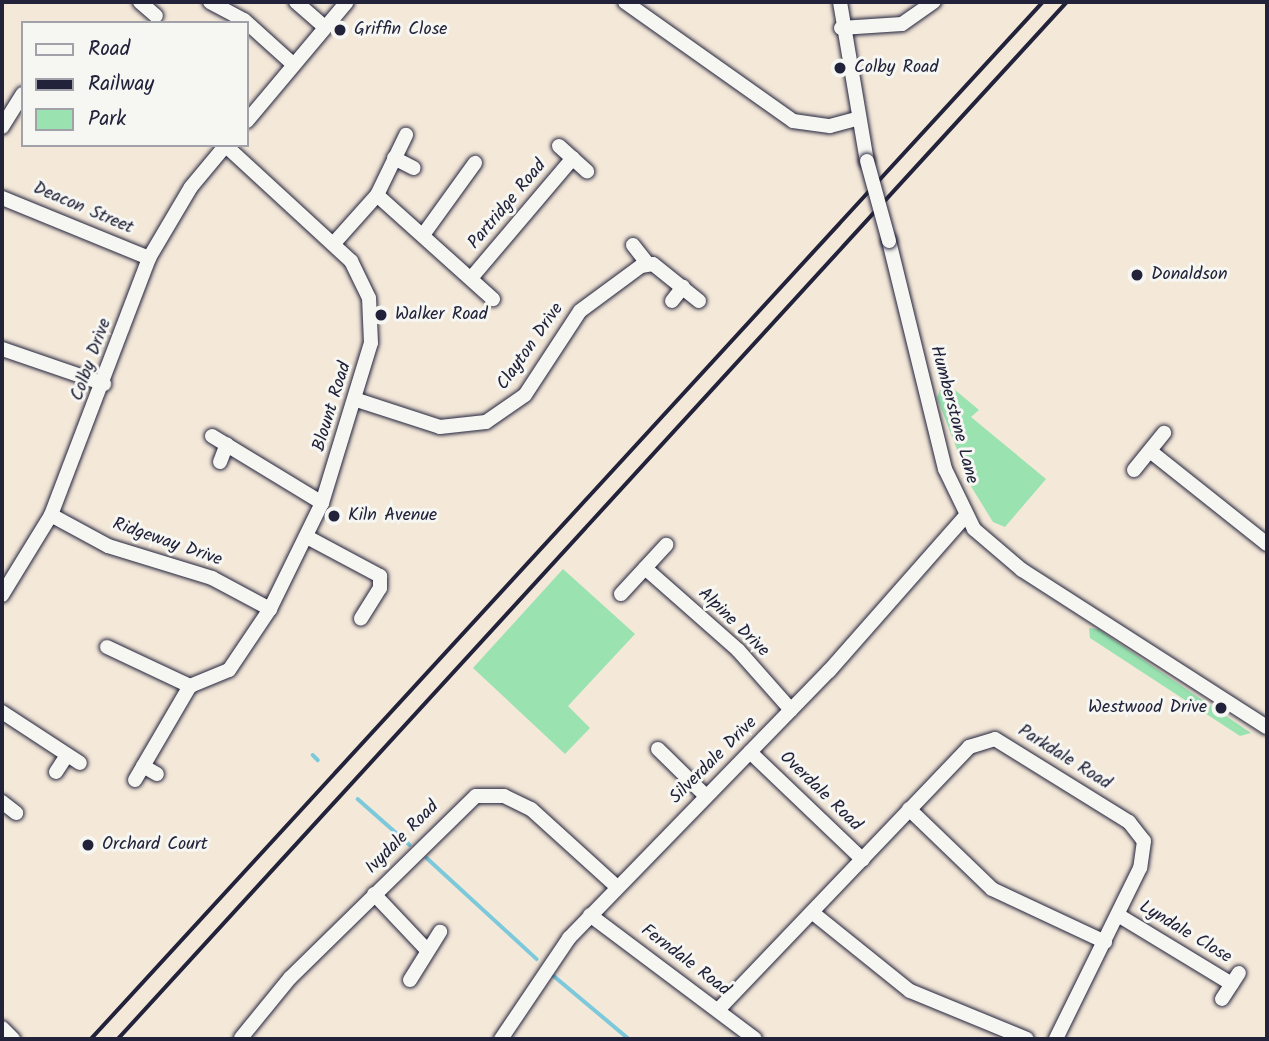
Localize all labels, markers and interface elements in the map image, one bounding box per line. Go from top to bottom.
place label: Griffin Close [354,19,447,41]
legend [21,21,248,147]
marker: Griffin Close [332,22,348,38]
text: Road [88,33,130,66]
place label: Colby Road [854,57,939,79]
marker: Colby Road [832,60,848,76]
text: Railway [88,68,154,101]
text: Park [88,103,126,136]
street label: Partridge Road [464,156,552,254]
street label: Deacon Street [30,178,136,240]
place label: Donaldson [1151,264,1228,286]
marker: Donaldson [1129,267,1145,283]
street label: Clayton Drive [493,299,569,395]
place label: Walker Road [395,304,488,326]
marker: Walker Road [373,307,389,323]
street label: Colby Drive [67,316,117,404]
street label: Humberstone Lane [924,344,982,486]
street label: Blount Road [309,360,357,454]
place label: Kiln Avenue [348,505,437,527]
marker: Kiln Avenue [326,508,342,524]
street label: Ridgeway Drive [109,514,225,572]
street label: Alpine Drive [693,584,773,662]
place label: Westwood Drive [1088,697,1207,719]
marker: Westwood Drive [1213,700,1229,716]
street label: Silverdale Drive [666,713,762,809]
street label: Parkdale Road [1013,721,1115,795]
street label: Overdale Road [774,747,866,837]
street label: Ivydale Road [362,797,444,879]
place label: Orchard Court [102,834,208,856]
marker: Orchard Court [80,837,96,853]
street label: Lyndale Close [1135,897,1235,969]
street label: Ferndale Road [636,920,734,1002]

